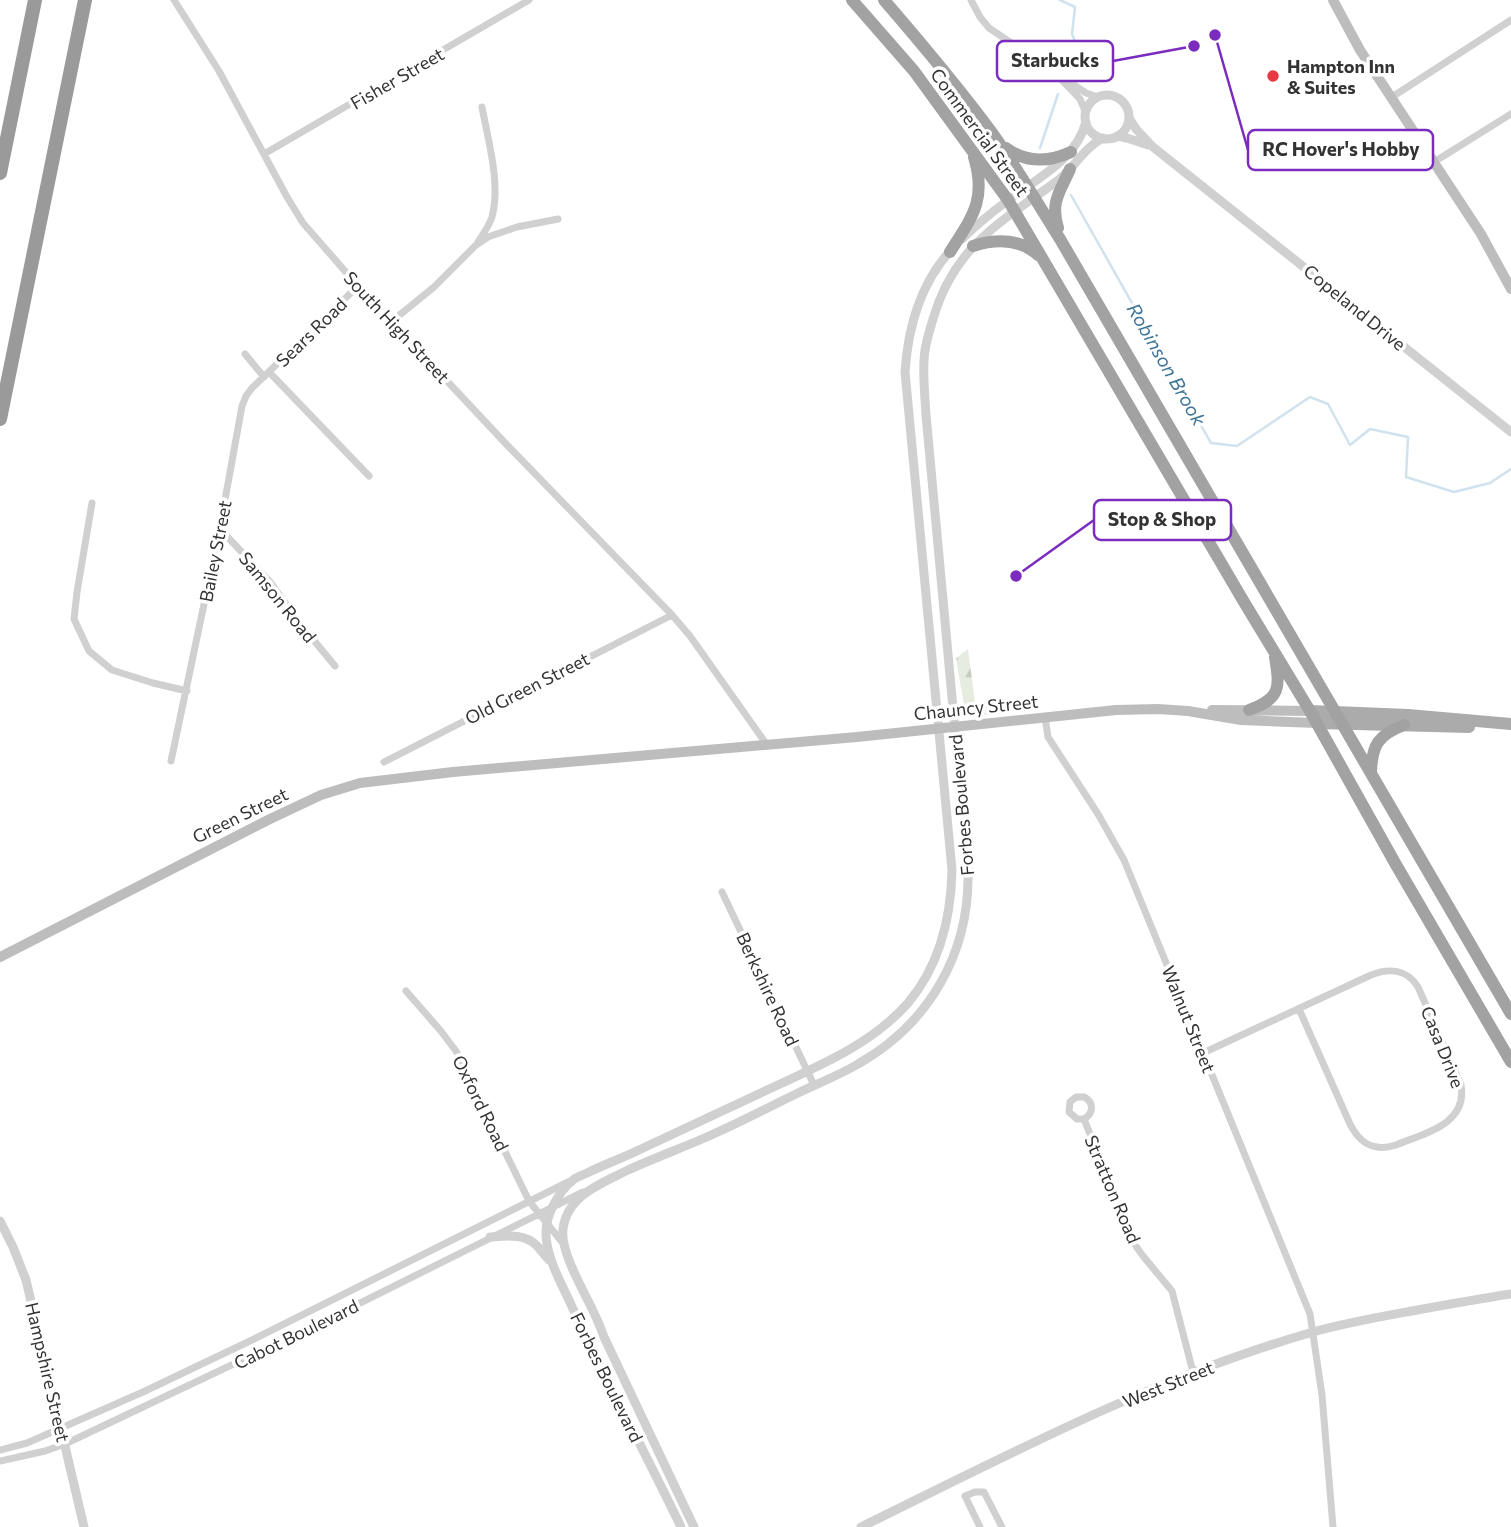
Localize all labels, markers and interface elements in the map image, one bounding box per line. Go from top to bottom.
callout: Starbucks [997,41,1113,81]
street label: Fisher Street [346,42,448,114]
text: Starbucks [1011,48,1099,71]
place label: Hampton Inn & Suites [1287,55,1395,98]
street label: Commercial Street [926,64,1034,200]
marker: Hampton Inn & Suites [1265,68,1281,84]
callout: RC Hover's Hobby [1248,130,1433,170]
text: RC Hover's Hobby [1262,137,1420,160]
street label: Copeland Drive [1300,259,1410,355]
street label: South High Street [339,266,455,388]
street label: Sears Road [271,293,351,371]
water label: Robinson Brook [1123,299,1212,430]
street label: Bailey Street [194,498,236,604]
callout: Stop & Shop [1094,500,1231,540]
text: Stop & Shop [1108,507,1216,530]
street label: Samson Road [235,547,321,647]
street label: Old Green Street [461,647,593,729]
street label: Chauncy Street [913,690,1039,724]
street label: Forbes Boulevard [944,733,978,877]
street label: Green Street [189,782,291,848]
street label: Berkshire Road [732,929,804,1049]
street label: Walnut Street [1158,962,1220,1076]
street label: Casa Drive [1417,1003,1469,1091]
street label: Oxford Road [448,1051,514,1155]
street label: Stratton Road [1080,1132,1146,1246]
street label: Cabot Boulevard [230,1294,362,1374]
street label: Hampshire Street [21,1300,75,1444]
street label: Forbes Boulevard [566,1309,648,1445]
street label: West Street [1119,1356,1217,1412]

